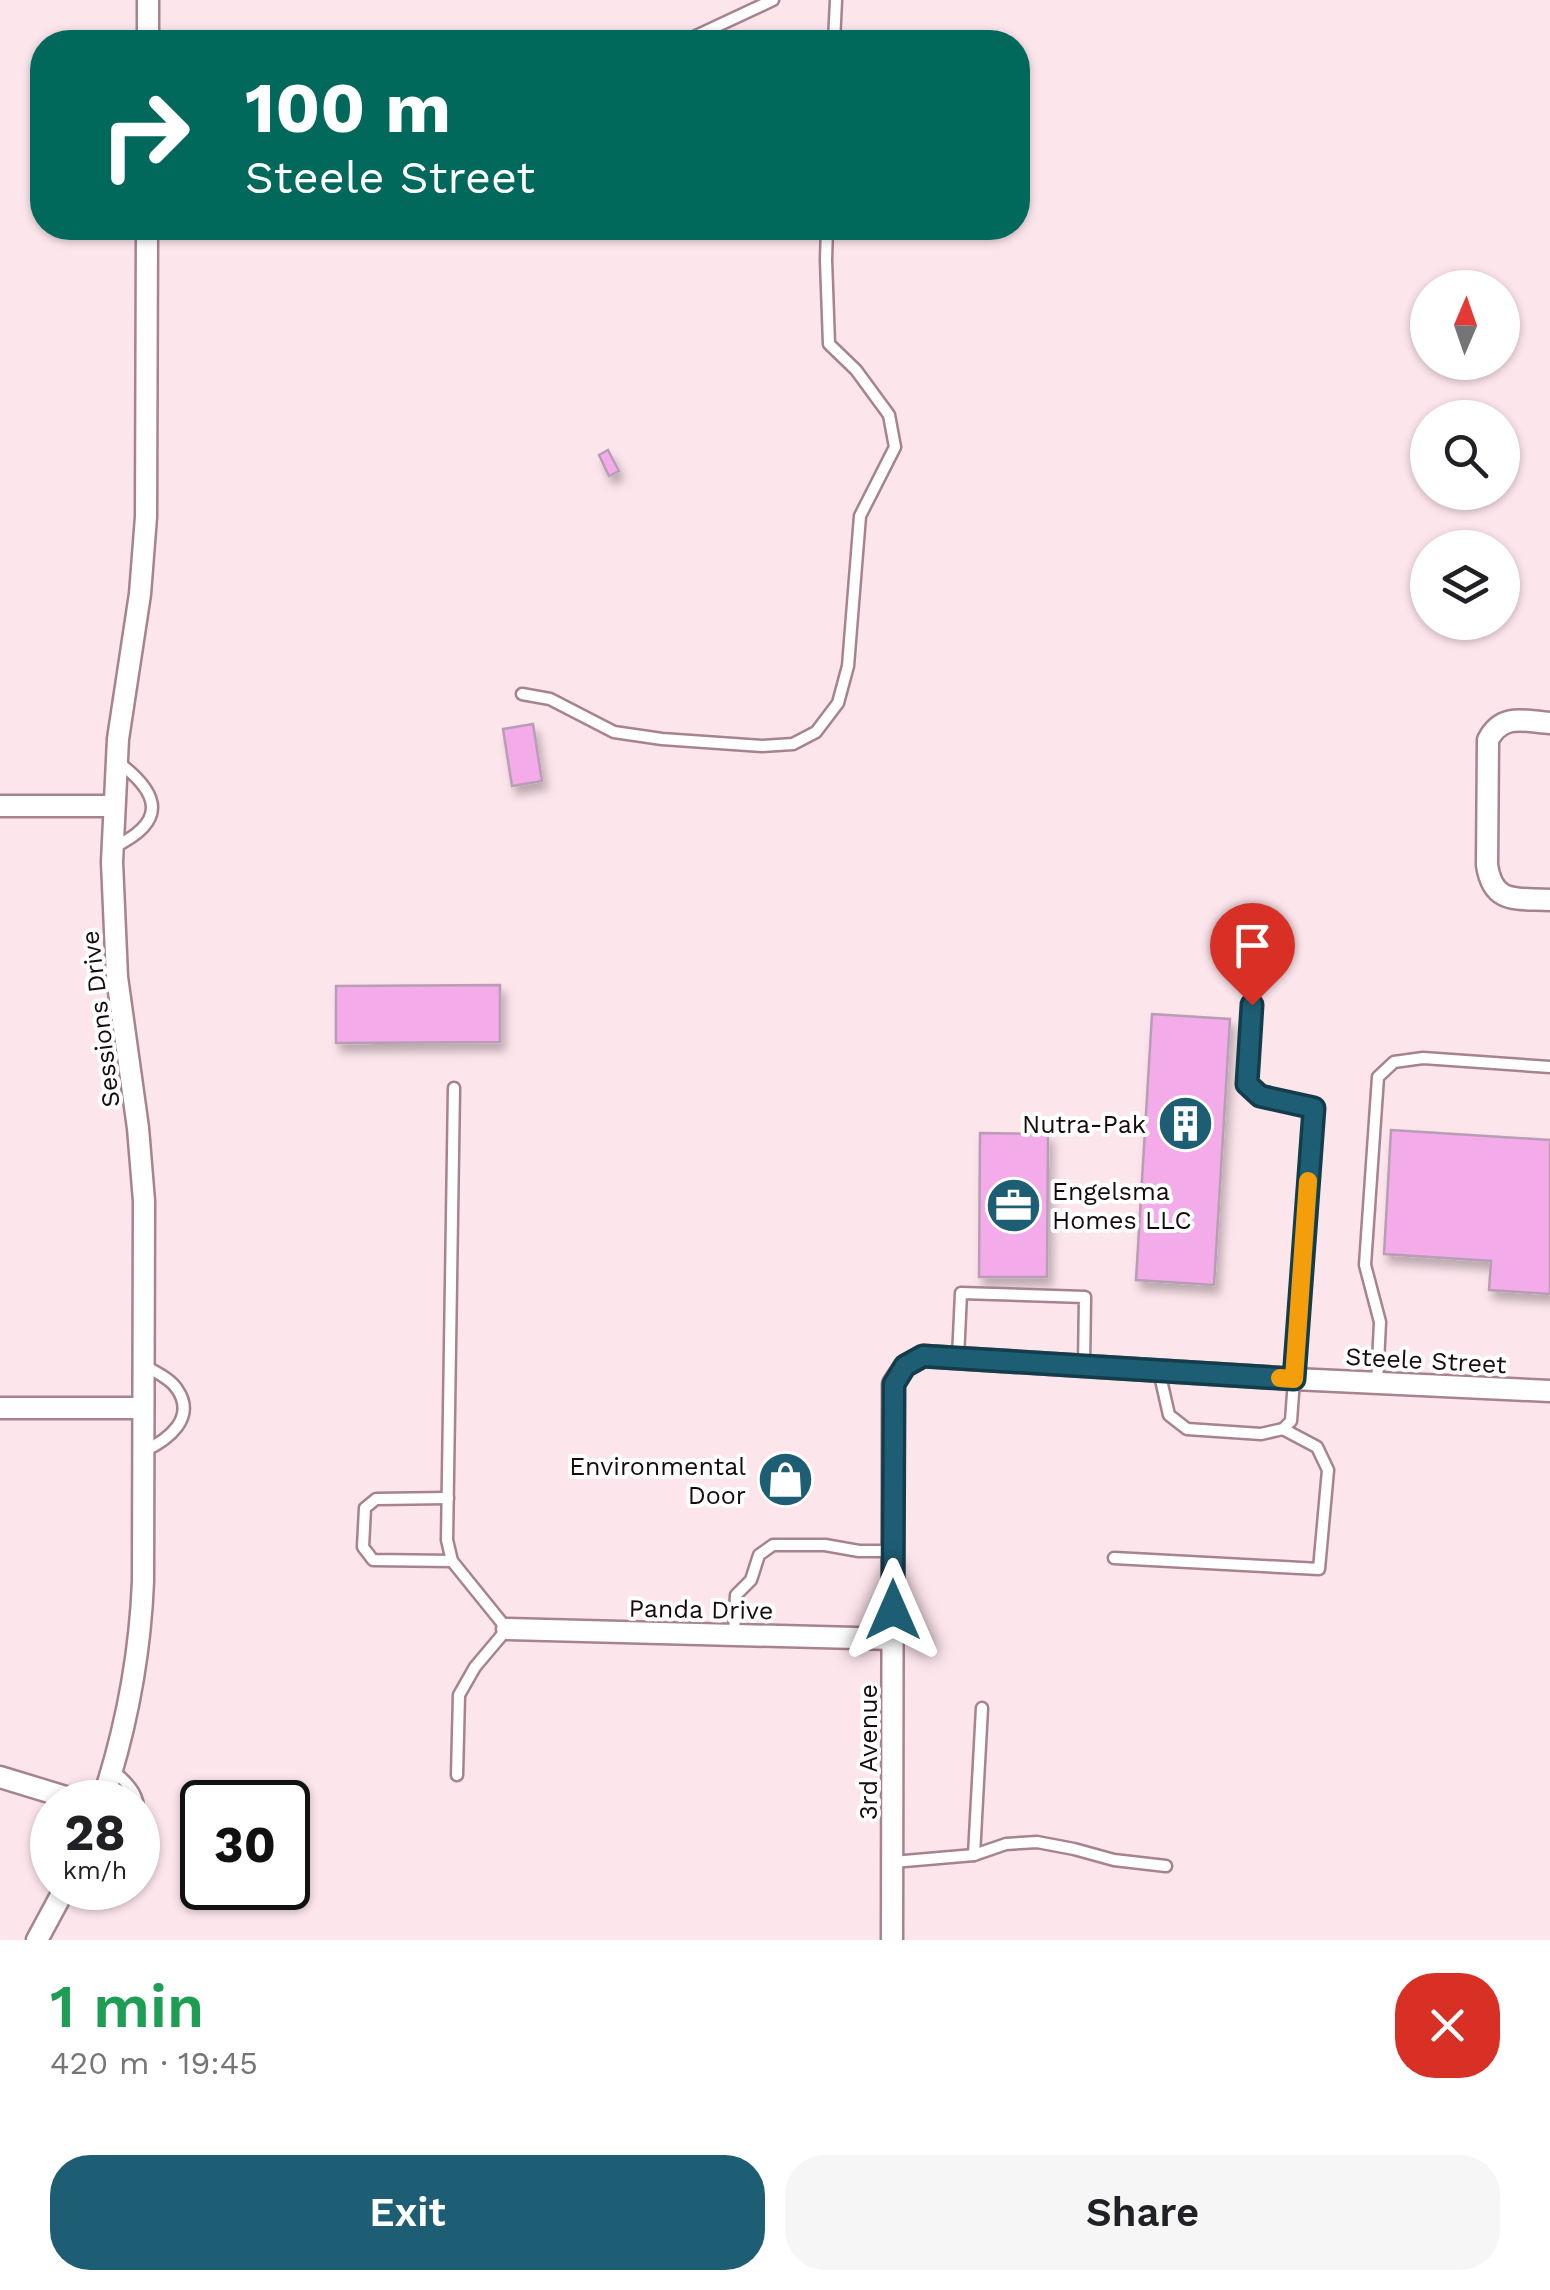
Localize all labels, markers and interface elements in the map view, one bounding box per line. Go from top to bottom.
text: 100 m [245,67,451,149]
icon: right [80,70,210,200]
text: Steele Street [245,151,535,204]
north arrow [1410,270,1520,380]
map controls [1410,270,1520,640]
button: search [1410,400,1520,510]
button: layers [1410,530,1520,640]
pin [1210,903,1295,1006]
icon: arrive [1225,918,1280,973]
street label: Sessions Drive [75,929,126,1109]
building icon: Nutra-Pak [1155,1094,1215,1154]
place label: Nutra-Pak [1022,1110,1146,1139]
office icon: Engelsma Homes LLC [983,1175,1043,1235]
place label: Engelsma Homes LLC [1052,1177,1192,1235]
street label: Steele Street [1345,1342,1508,1379]
shop icon: Environmental Door [755,1450,815,1510]
place label: Environmental Door [569,1452,746,1510]
position arrow [841,1558,945,1662]
street label: Panda Drive [628,1594,774,1625]
street label: 3rd Avenue [854,1684,883,1820]
speed limit sign: 30 [180,1780,310,1910]
text: 28 [64,1803,126,1862]
text: km/h [63,1856,127,1885]
text: 1 min [50,1971,204,2042]
button: close [1395,1973,1500,2078]
text: 420 m · 19:45 [50,2044,258,2082]
button: Exit [50,2155,765,2270]
button: Share [785,2155,1500,2270]

